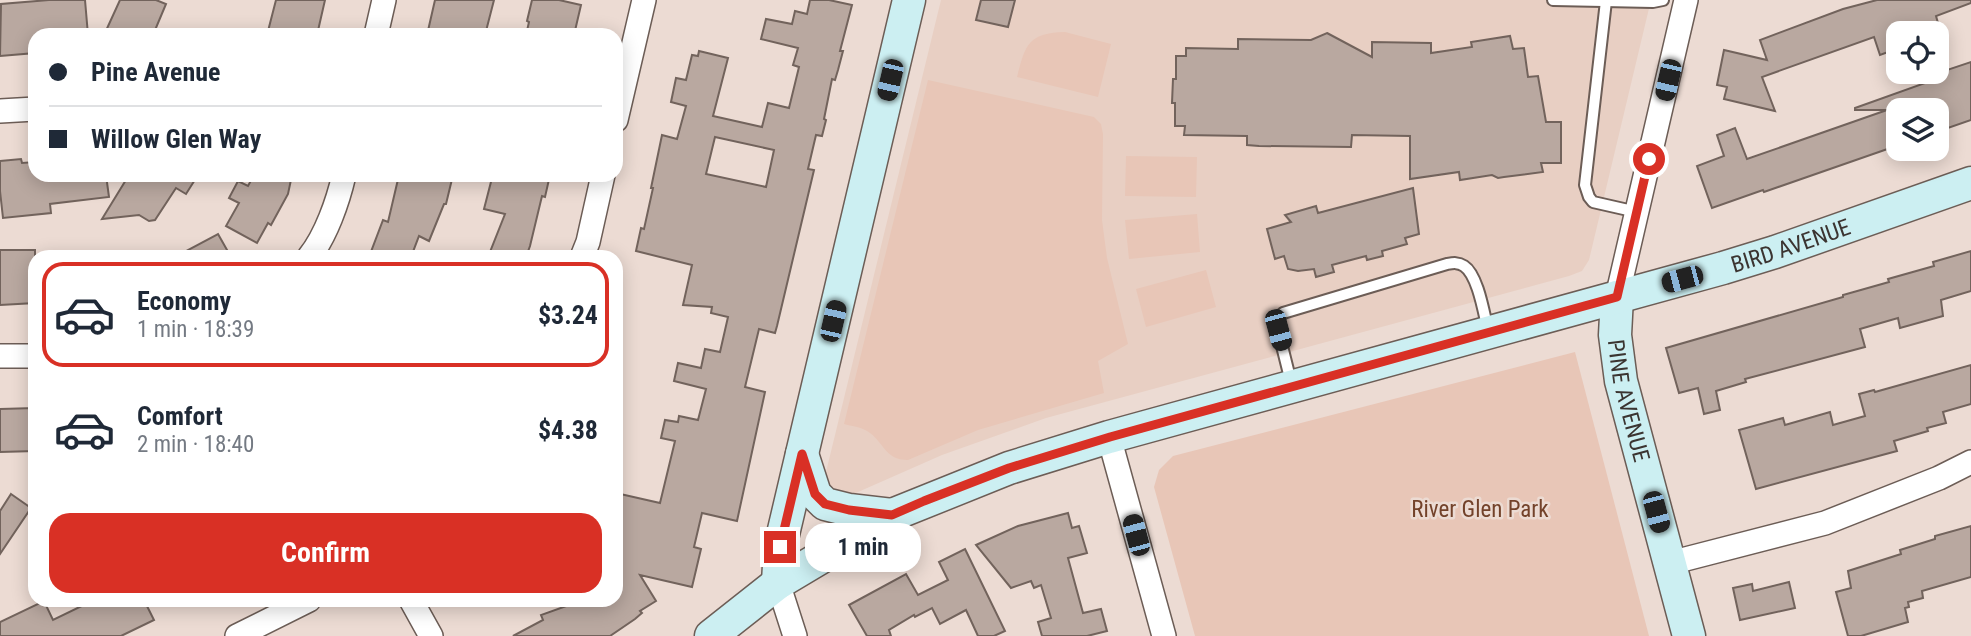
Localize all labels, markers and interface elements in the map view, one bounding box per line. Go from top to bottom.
map controls [1886,21,1949,161]
button: locate [1886,21,1949,84]
text: Pine Avenue [91,57,220,87]
car [876,57,905,103]
car [1654,57,1683,103]
button: layers [1886,98,1949,161]
text: Willow Glen Way [91,124,261,154]
route start [1633,143,1665,175]
street label: BIRD AVENUE [1728,213,1854,278]
car [1659,263,1706,295]
icon: car [53,283,116,346]
text: Economy [137,286,231,316]
car [819,298,848,344]
text: $3.24 [538,300,598,330]
car [1263,307,1294,353]
text: 1 min · 18:39 [137,316,254,343]
street label: PINE AVENUE [1602,338,1655,465]
icon: car [53,398,116,461]
text: Comfort [137,401,223,431]
text: $4.38 [538,415,598,445]
text: 2 min · 18:40 [137,431,254,458]
car [1641,489,1672,535]
park label: River Glen Park [1411,496,1549,523]
car [1121,512,1152,558]
button: Confirm [49,513,602,593]
callout: 1 min [804,522,920,572]
route end [764,531,796,563]
text: 1 min [837,534,889,561]

